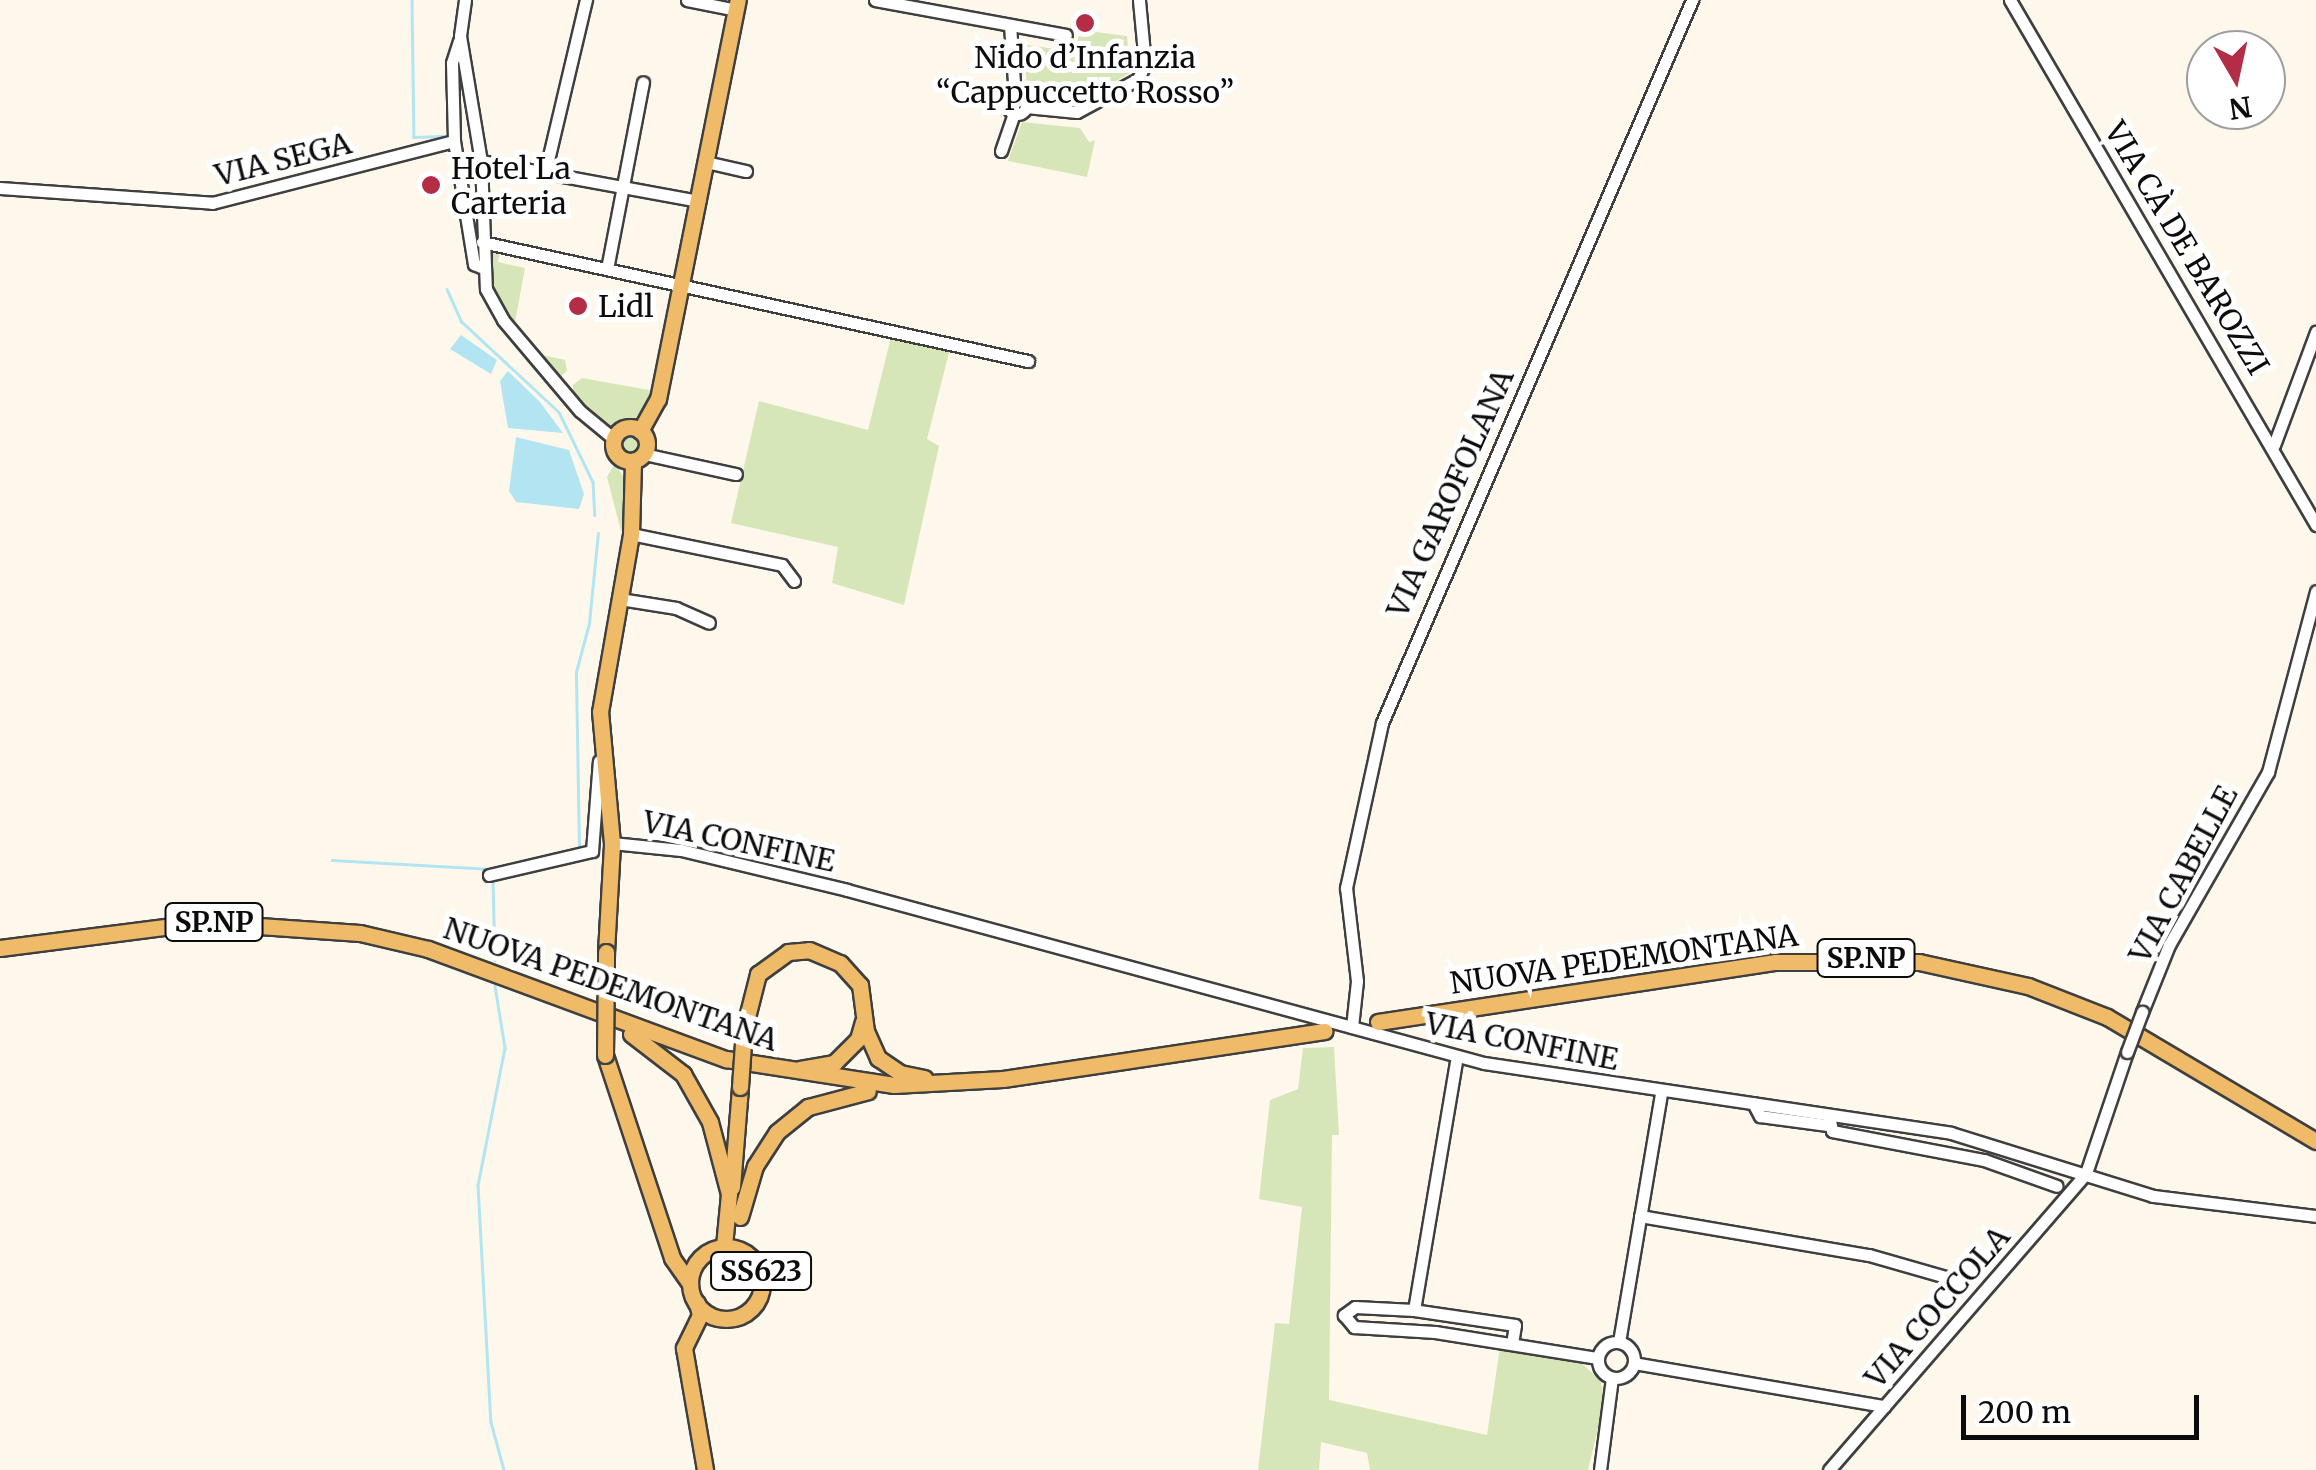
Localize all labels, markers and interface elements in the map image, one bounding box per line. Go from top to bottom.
marker: Nido d’Infanzia “Cappuccetto Rosso” [1074,12,1096,34]
north arrow [2186,30,2286,130]
place label: Nido d’Infanzia “Cappuccetto Rosso” [936,39,1234,110]
text: N [2227,88,2254,127]
street label: VIA CÀ DE BAROZZI [2097,115,2277,381]
street label: VIA SEGA [211,125,355,193]
place label: Hotel La Carteria [451,150,571,220]
marker: Hotel La Carteria [420,174,442,196]
place label: Lidl [598,288,654,324]
marker: Lidl [567,295,589,317]
street label: VIA GAROFOLANA [1379,363,1521,623]
street label: VIA CABELLE [2121,779,2245,969]
street label: VIA CONFINE [640,803,838,879]
road number: SP.NP [164,899,264,945]
street label: NUOVA PEDEMONTANA [439,910,783,1058]
street label: NUOVA PEDEMONTANA [1448,917,1800,1001]
road number: SP.NP [1816,935,1916,981]
street label: VIA CONFINE [1423,1005,1621,1077]
street label: VIA COCCOLA [1857,1219,2017,1395]
road number: SS623 [708,1248,814,1294]
scale bar [1966,1375,2204,1437]
text: 200 m [1978,1393,2071,1431]

